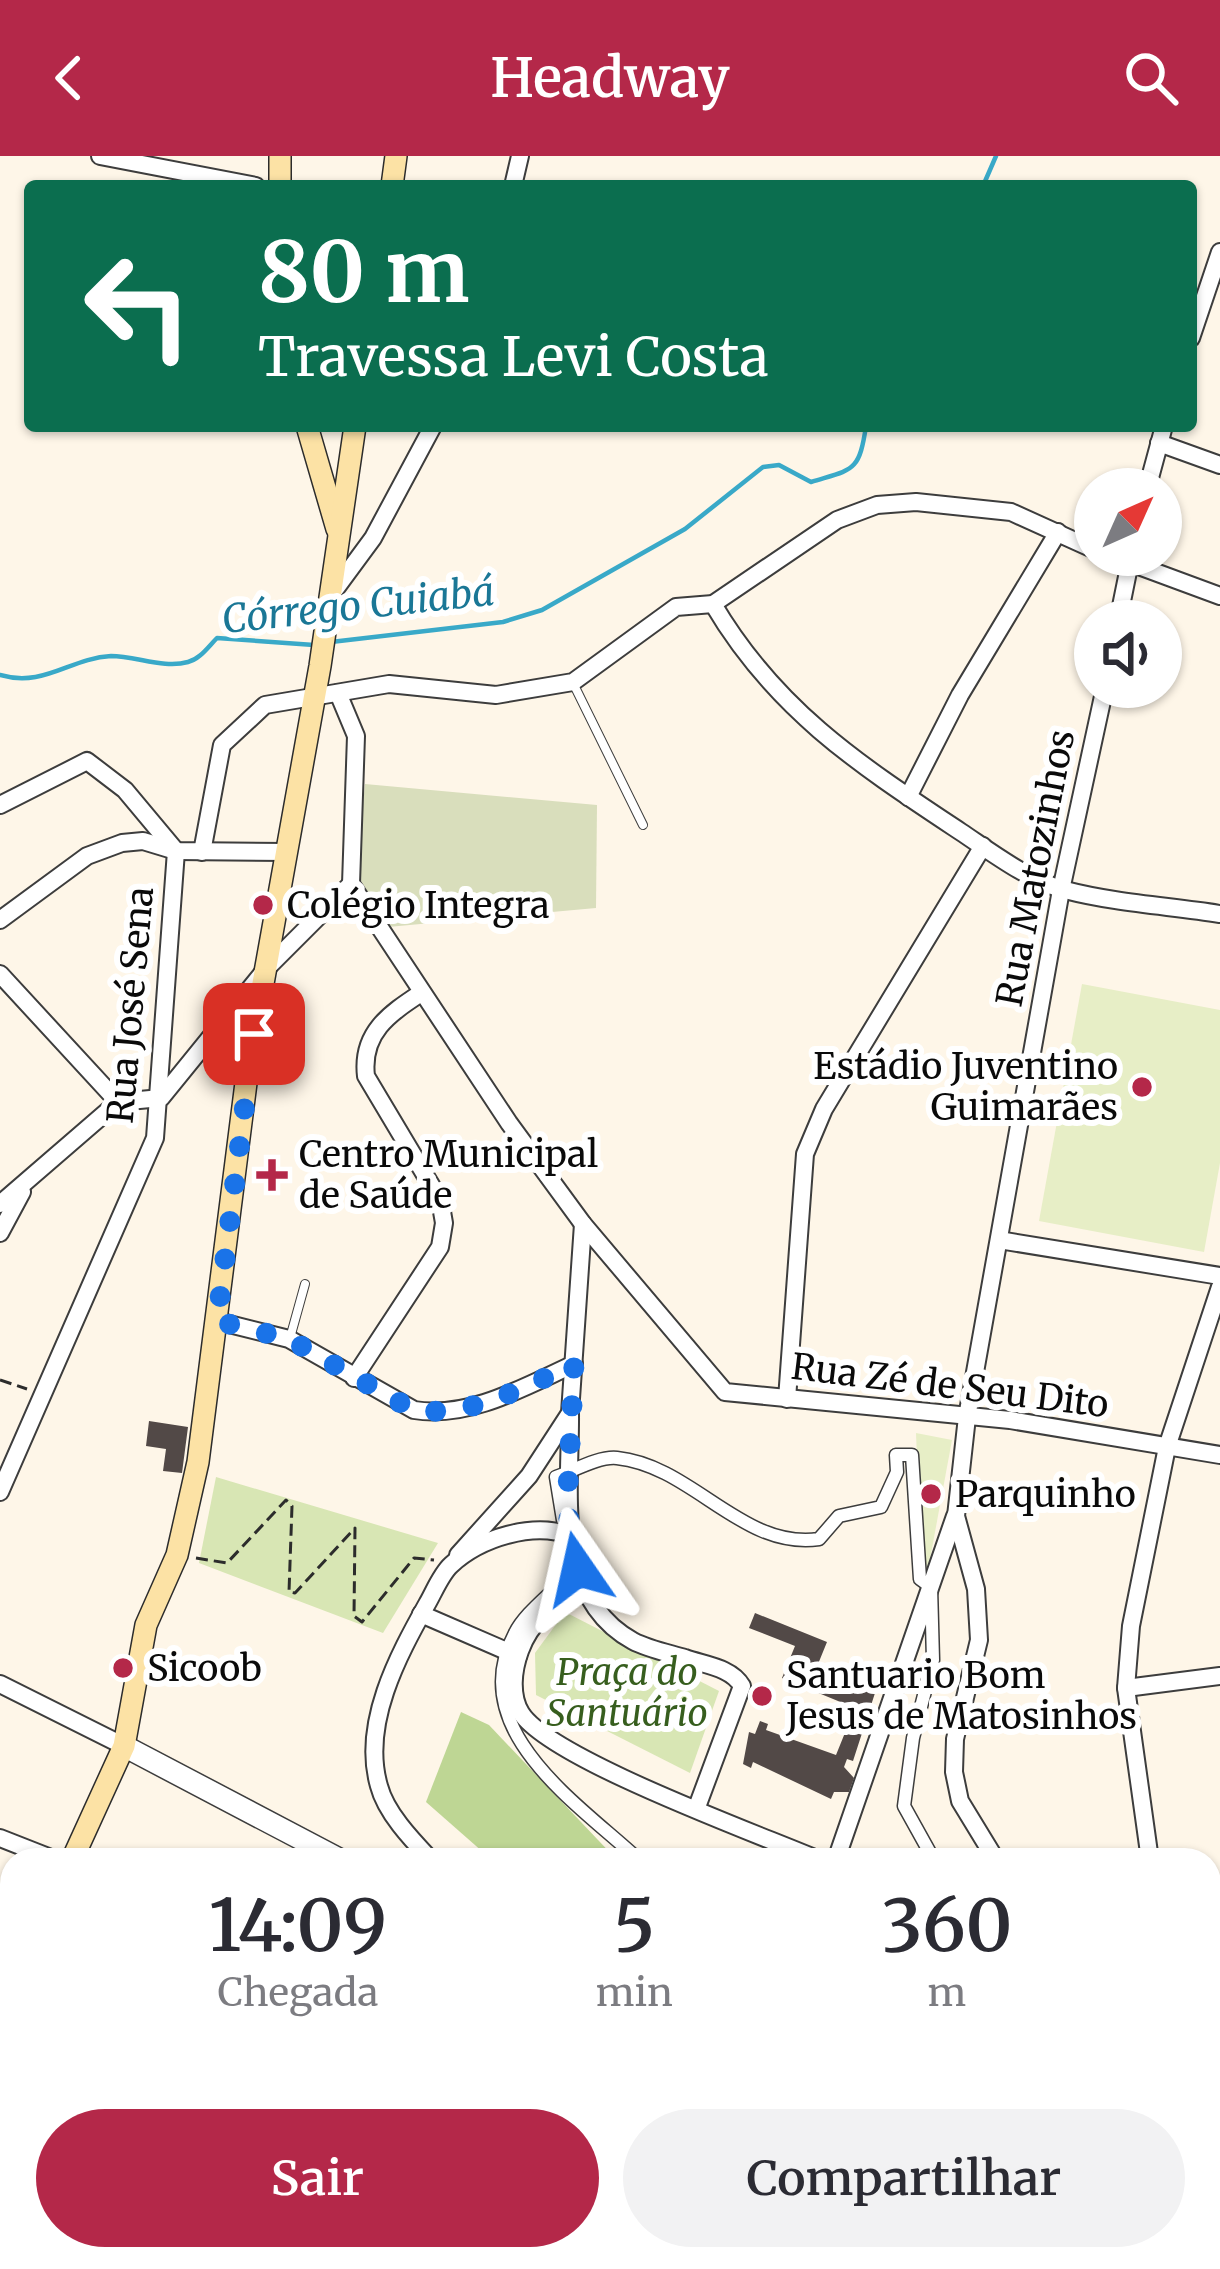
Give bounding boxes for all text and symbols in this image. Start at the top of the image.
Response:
text: Headway [490,44,730,112]
icon: back [36,45,102,111]
icon: search [1118,45,1184,111]
text: 80 m [258,219,470,325]
icon: left [60,228,216,384]
text: Travessa Levi Costa [258,323,769,391]
north arrow [1074,468,1182,576]
map controls [1074,468,1182,708]
water label: Córrego Cuiabá [219,567,497,644]
button: sound [1074,600,1182,708]
street label: Rua Matozinhos [987,726,1084,1010]
place label: Colégio Integra [287,883,550,928]
street label: Rua José Sena [98,885,163,1125]
marker: Colégio Integra [250,892,276,918]
pin [203,983,305,1085]
icon: arrive [221,1001,287,1067]
place label: Estádio Juventino Guimarães [813,1044,1118,1130]
marker: Estádio Juventino Guimarães [1129,1074,1155,1100]
place label: Centro Municipal de Saúde [299,1132,598,1218]
marker: Centro Municipal de Saúde [256,1159,288,1191]
street label: Rua Zé de Seu Dito [789,1344,1111,1427]
place label: Parquinho [955,1472,1136,1517]
marker: Parquinho [918,1481,944,1507]
position arrow [515,1506,641,1632]
place label: Sicoob [147,1646,262,1691]
park label: Praça do Santuário [546,1650,708,1736]
place label: Santuario Bom Jesus de Matosinhos [785,1653,1137,1739]
marker: Sicoob [110,1655,136,1681]
marker: Santuario Bom Jesus de Matosinhos [749,1683,775,1709]
text: 14:09 [209,1880,387,1971]
text: 5 [613,1880,655,1971]
text: 360 [882,1880,1012,1971]
text: Chegada [217,1968,378,2017]
text: min [596,1968,673,2017]
text: m [928,1968,966,2017]
button: Sair [36,2109,599,2247]
button: Compartilhar [623,2109,1185,2247]

